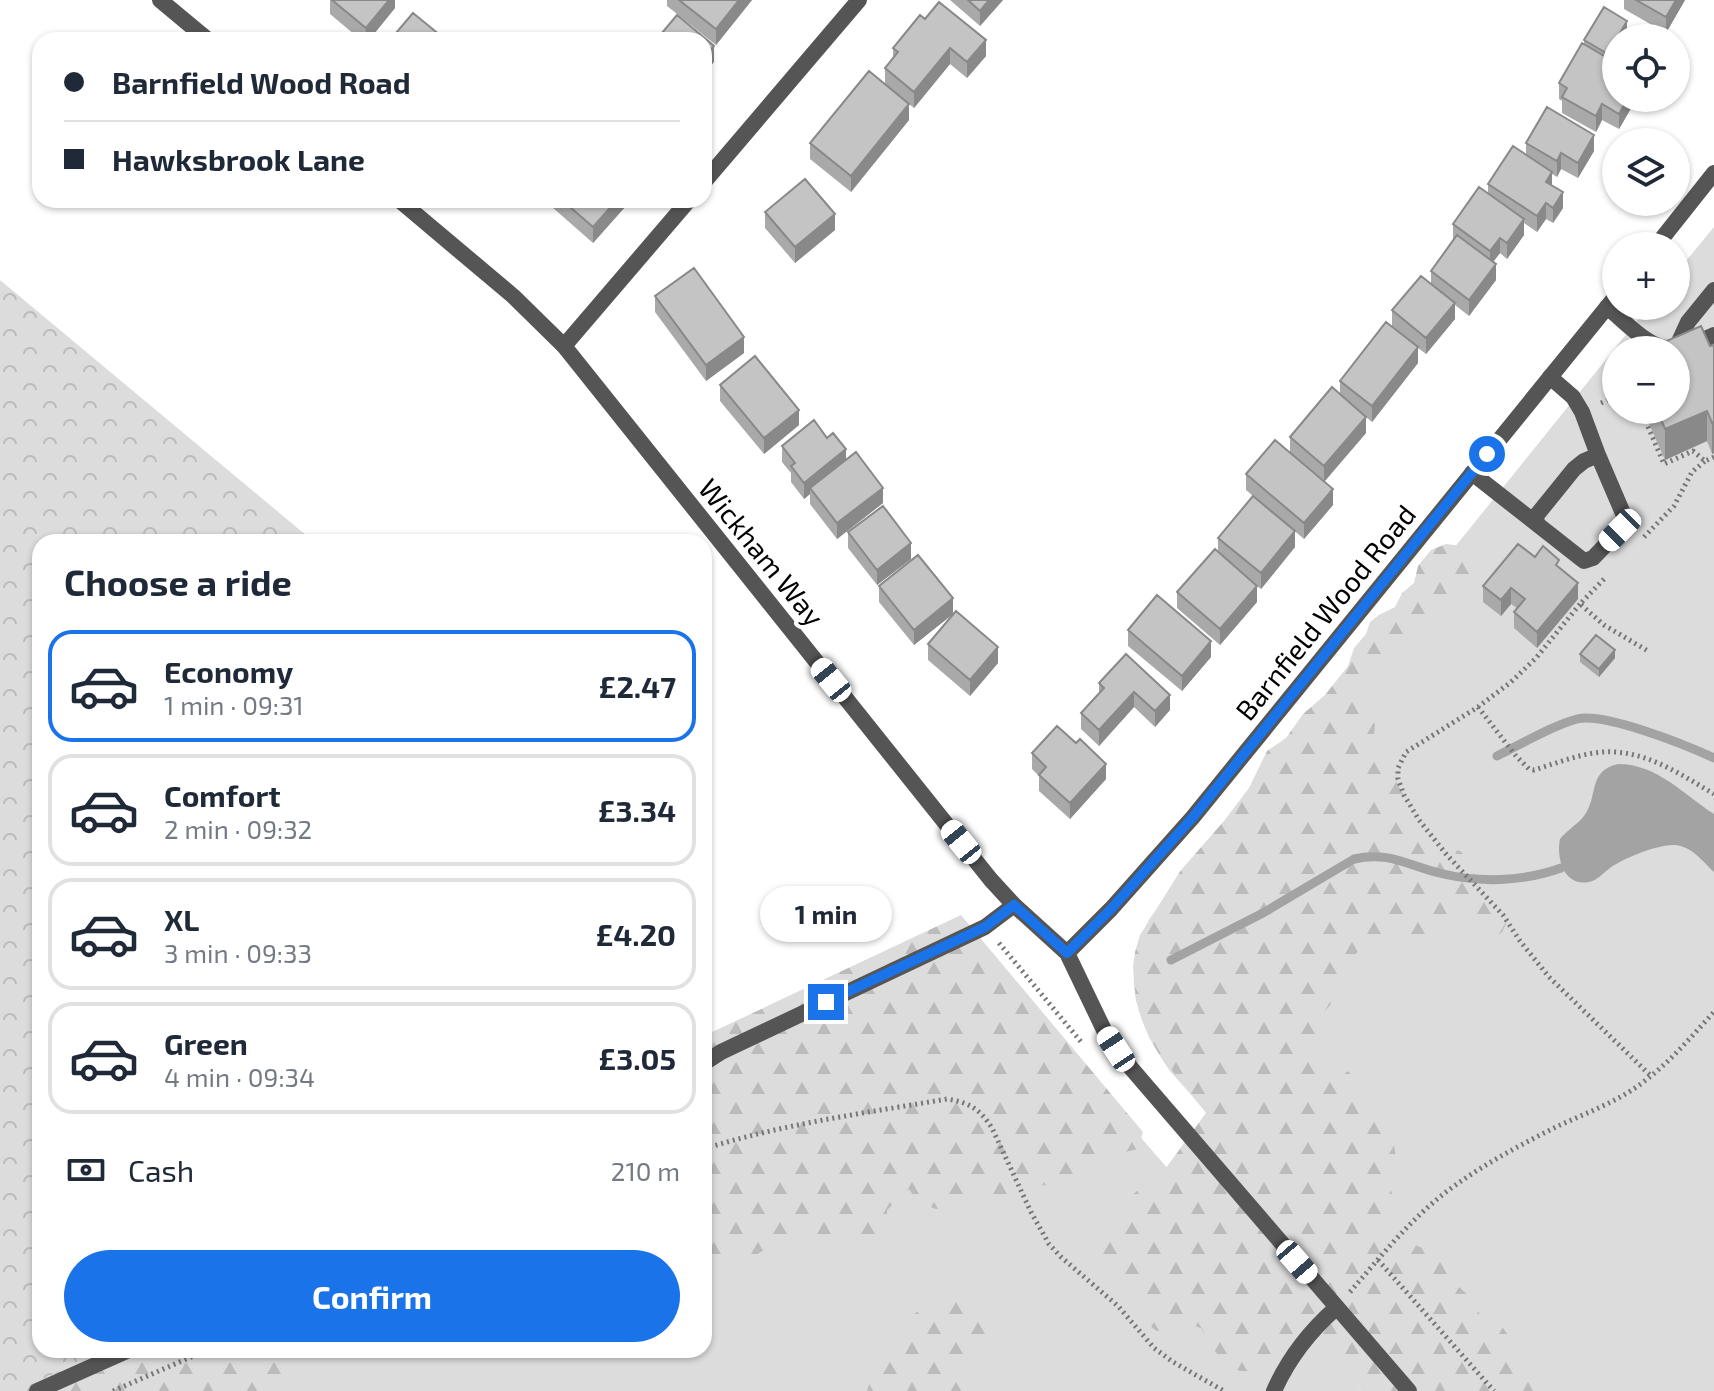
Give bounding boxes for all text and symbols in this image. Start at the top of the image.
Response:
map controls [1602,24,1690,424]
button: locate [1602,24,1690,112]
text: Barnfield Wood Road [112,64,411,100]
button: layers [1602,128,1690,216]
text: Hawksbrook Lane [112,141,365,177]
button: + [1602,232,1690,320]
button: − [1602,336,1690,424]
route start [1469,436,1505,472]
street label: Wickham Way [692,471,832,633]
street label: Barnfield Wood Road [1228,498,1422,726]
car [1595,505,1645,555]
text: Choose a ride [64,560,292,603]
icon: car [68,650,140,722]
text: Economy [164,653,293,689]
car [807,654,855,706]
text: £2.47 [599,668,676,704]
text: 1 min · 09:31 [164,689,304,720]
icon: car [68,774,140,846]
text: Comfort [164,777,281,813]
text: £3.34 [598,792,676,828]
text: 2 min · 09:32 [164,813,312,844]
car [937,816,985,868]
callout: 1 min [760,886,892,942]
icon: car [68,898,140,970]
text: 1 min [795,898,857,929]
text: XL [164,901,199,937]
text: £4.20 [596,916,676,952]
text: 3 min · 09:33 [164,937,312,968]
route end [808,984,844,1020]
icon: car [68,1022,140,1094]
car [1093,1022,1139,1076]
text: Green [164,1025,248,1061]
text: £3.05 [599,1040,676,1076]
text: 4 min · 09:34 [164,1061,315,1092]
icon: cash [64,1148,108,1192]
text: Cash [128,1152,194,1188]
text: 210 m [611,1155,680,1186]
car [1272,1236,1322,1288]
button: Confirm [64,1250,680,1342]

